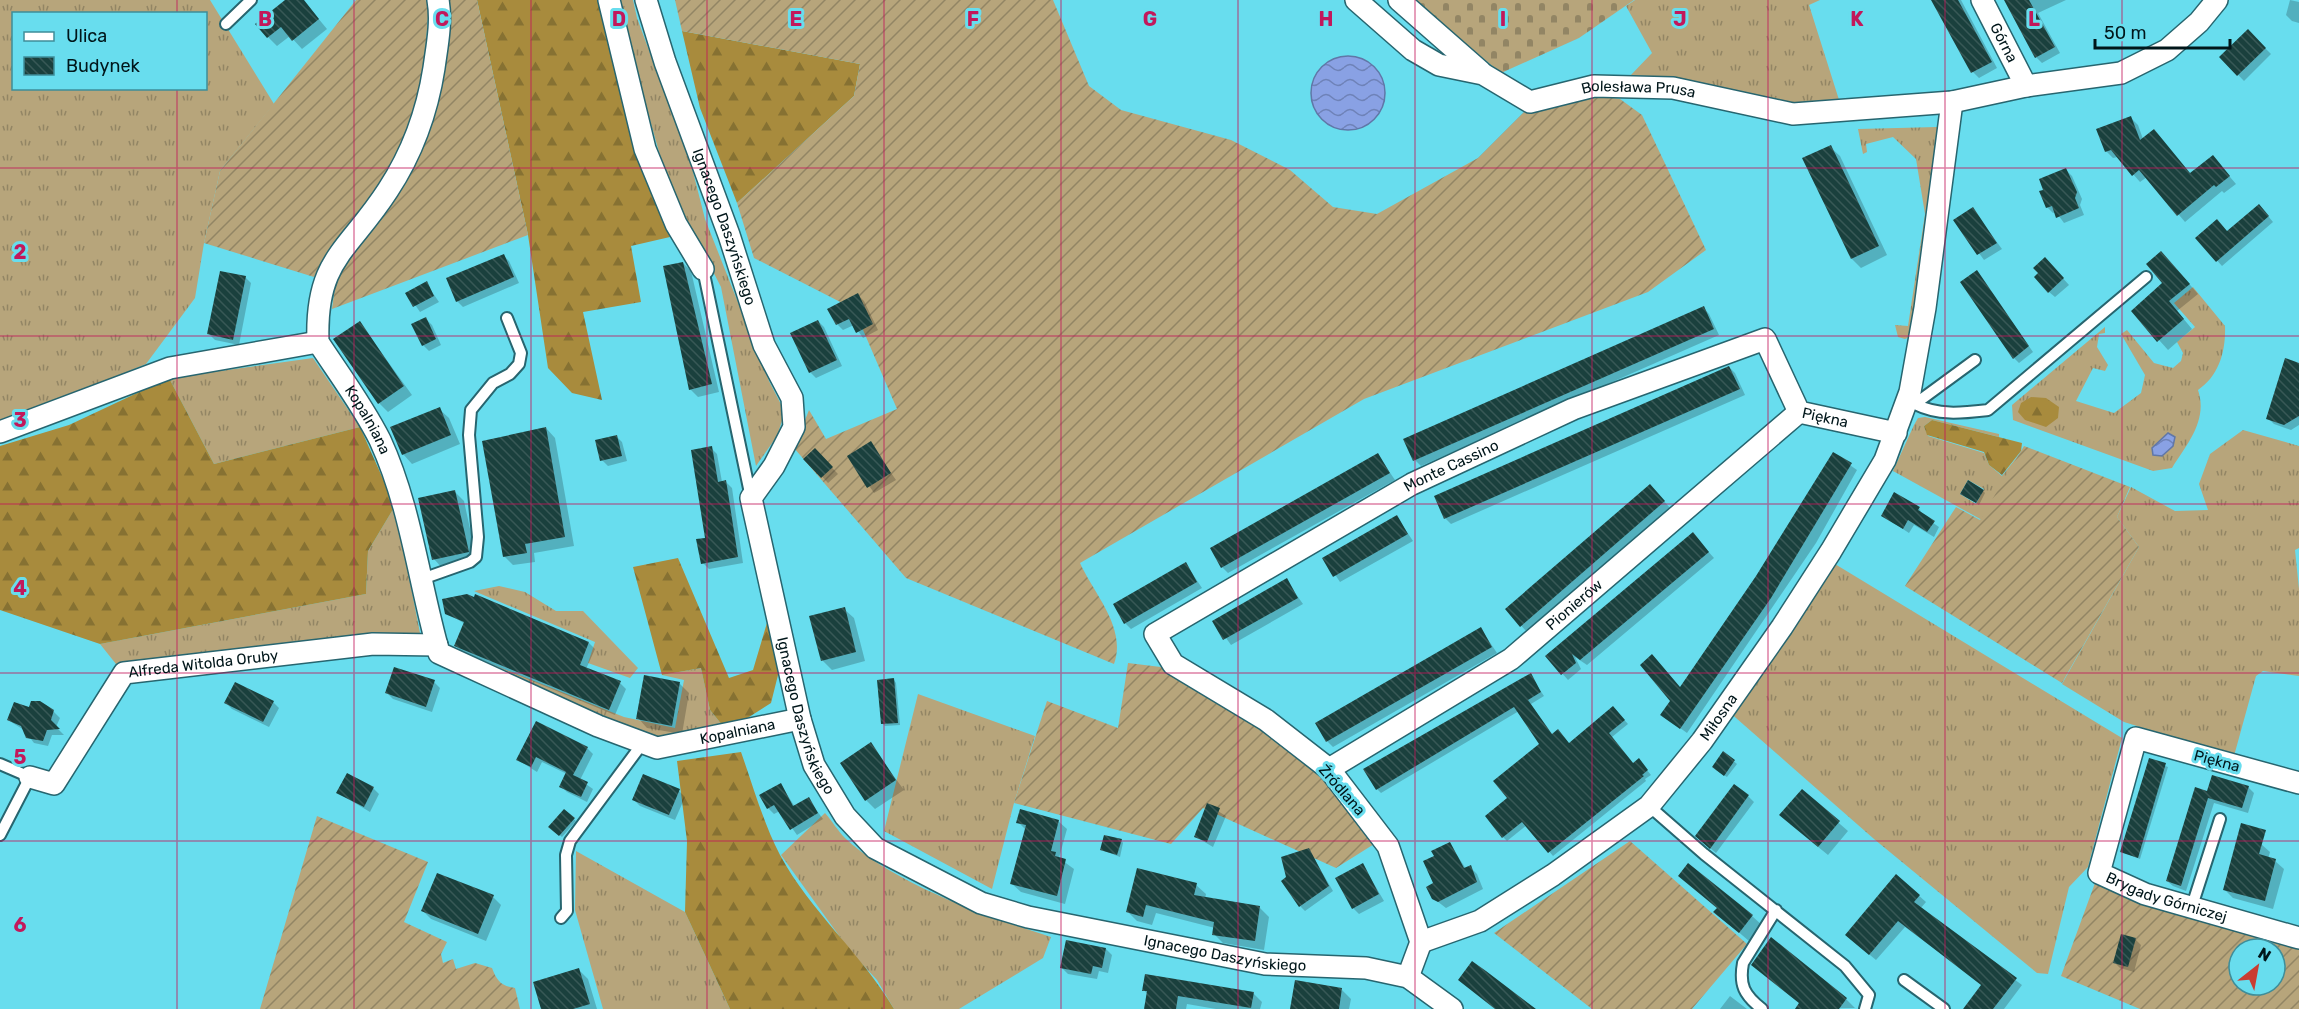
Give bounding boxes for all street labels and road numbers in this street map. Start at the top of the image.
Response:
street label: Górna [1986,20,2021,65]
street label: Bolesława Prusa [1579,77,1697,102]
street label: Ignacego Daszyńskiego [689,146,760,307]
street label: Kopalniana [341,382,394,457]
street label: Piękna [1800,404,1850,431]
street label: Monte Cassino [1401,436,1501,496]
street label: Pionierów [1542,575,1606,634]
street label: Ignacego Daszyńskiego [773,635,839,798]
street label: Alfreda Witolda Oruby [127,646,279,681]
street label: Miłosna [1696,690,1741,744]
street label: Kopalniana [698,715,777,748]
street label: Piękna [2192,746,2242,776]
street label: Źródlana [1315,761,1369,819]
street label: Brygady Górniczej [2103,868,2229,926]
street label: Ignacego Daszyńskiego [1142,931,1307,975]

